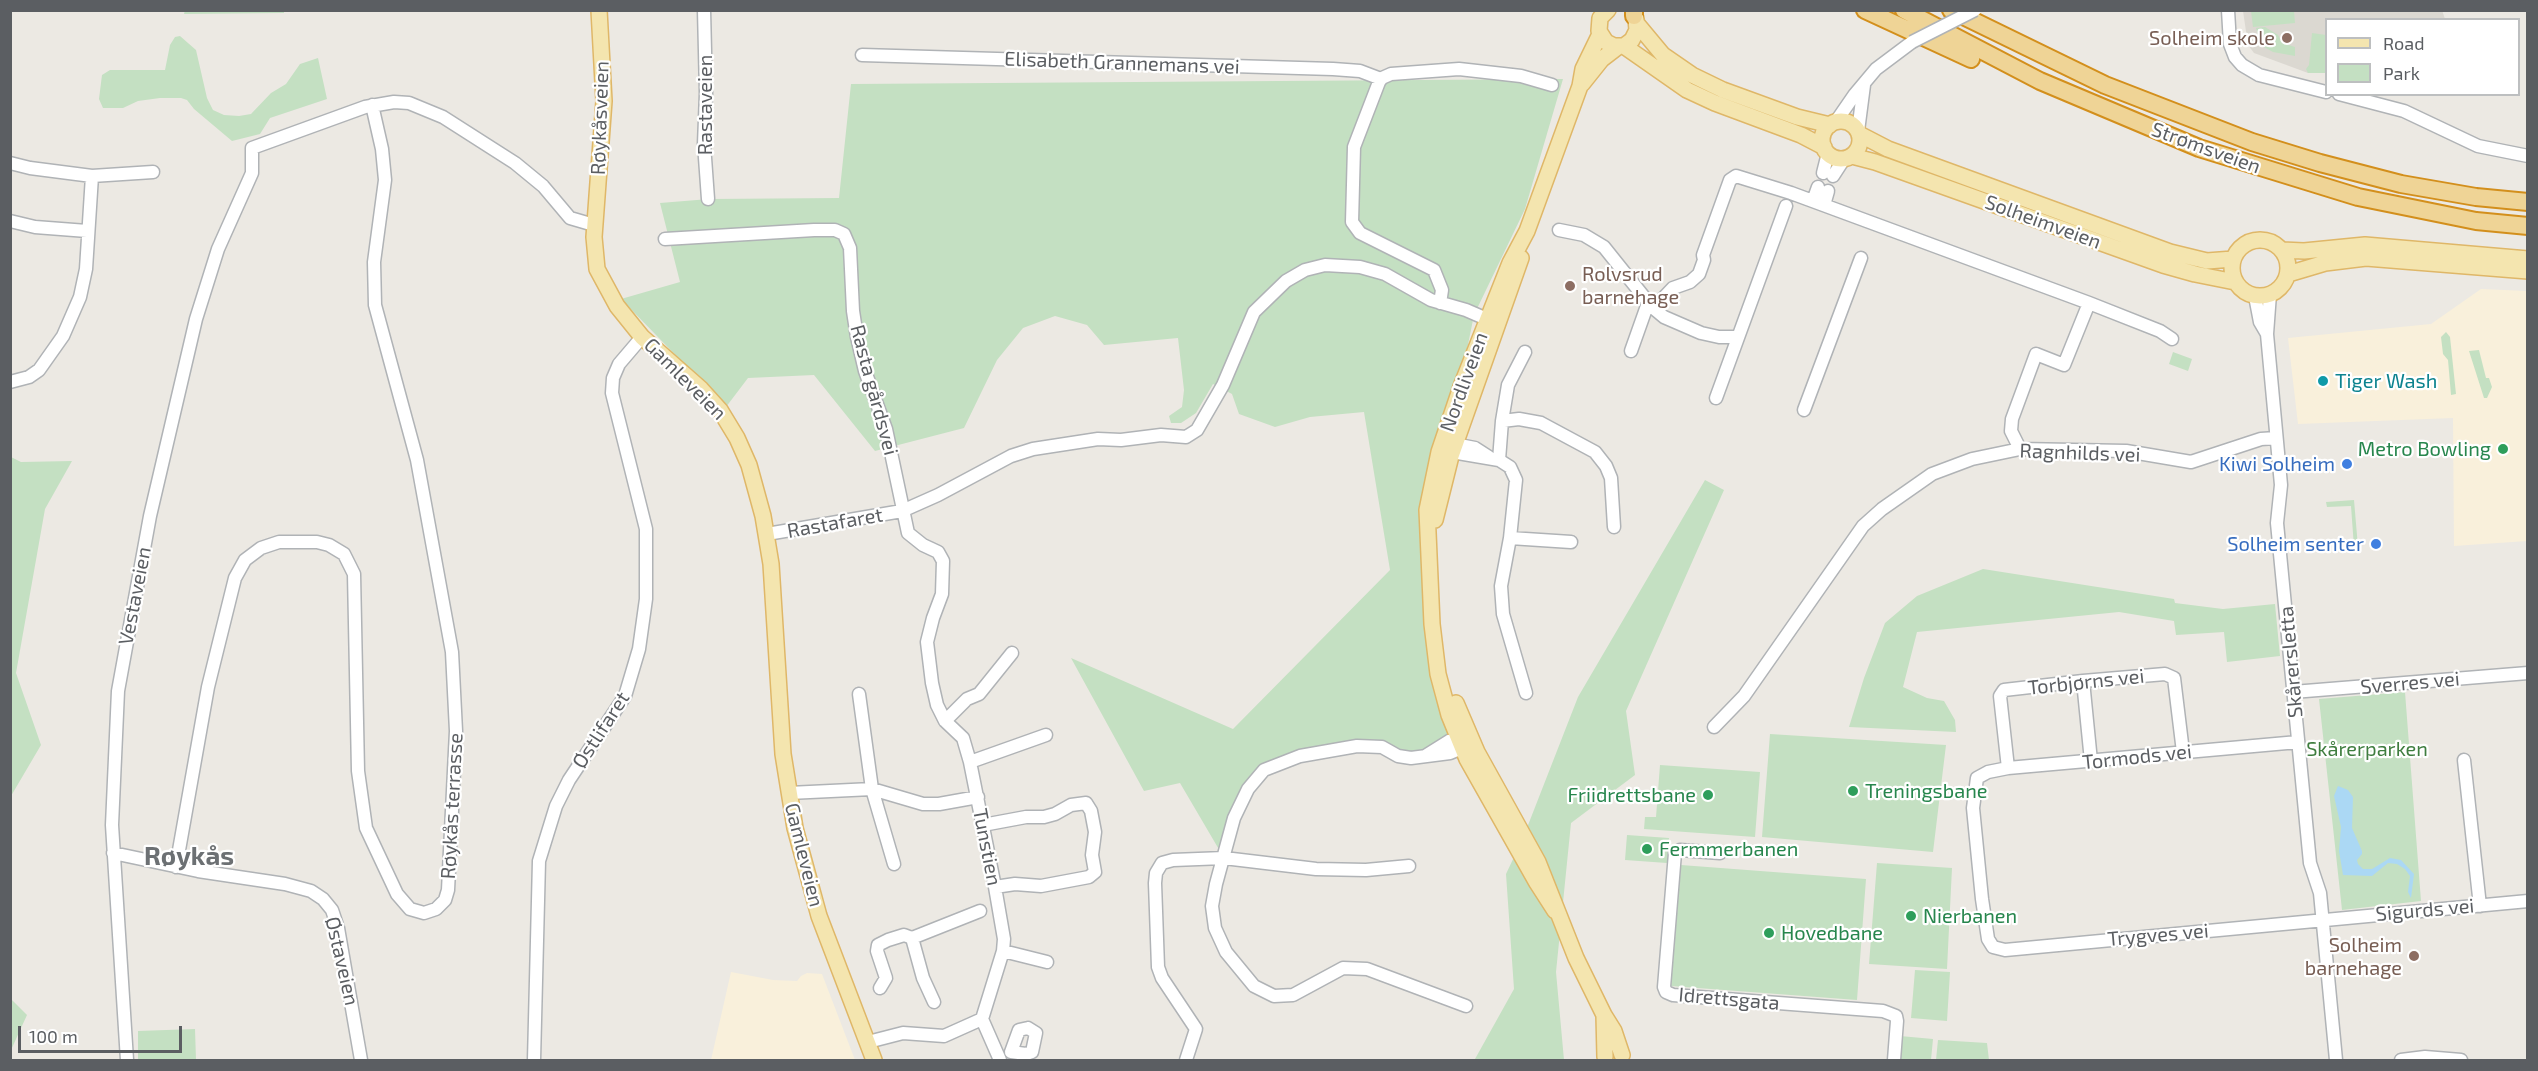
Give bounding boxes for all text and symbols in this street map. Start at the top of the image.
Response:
legend [2325,18,2520,96]
place label: Solheim skole [2149,26,2275,50]
marker: Solheim skole [2280,31,2294,45]
text: Road [2383,32,2424,54]
street label: Elisabeth Grannemans vei [1004,47,1240,79]
street label: Rastaveien [693,55,717,155]
street label: Røykåsveien [586,61,614,175]
text: Park [2383,62,2420,84]
street label: Strømsveien [2148,117,2264,179]
street label: Solheimveien [1982,190,2104,254]
place label: Rolvsrud barnehage [1582,262,1679,309]
marker: Rolvsrud barnehage [1563,279,1577,293]
street label: Rasta gårdsvei [845,322,903,458]
street label: Nordliveien [1435,329,1493,435]
street label: Gamleveien [639,333,731,425]
place label: Tiger Wash [2335,369,2437,393]
marker: Tiger Wash [2316,374,2330,388]
place label: Metro Bowling [2358,437,2491,461]
street label: Ragnhilds vei [2019,439,2141,467]
marker: Metro Bowling [2496,442,2510,456]
place label: Kiwi Solheim [2219,452,2335,476]
marker: Kiwi Solheim [2340,457,2354,471]
street label: Rastafaret [785,503,885,543]
place label: Solheim senter [2227,532,2364,556]
marker: Solheim senter [2369,537,2383,551]
street label: Vestaveien [114,545,156,647]
street label: Skårersletta [2274,605,2308,719]
street label: Torbjørns vei [2027,664,2145,700]
street label: Sverres vei [2359,667,2461,699]
street label: Østlifaret [567,687,635,773]
street label: Røykås terrasse [436,732,468,880]
park label: Skårerparken [2306,737,2428,761]
street label: Tormods vei [2081,739,2193,775]
place label: Treningsbane [1865,779,1988,803]
place label: Friidrettsbane [1568,783,1696,807]
marker: Treningsbane [1846,784,1860,798]
marker: Friidrettsbane [1701,788,1715,802]
street label: Gamleveien [780,801,828,909]
street label: Tunstien [968,806,1006,888]
place label: Fermmerbanen [1659,837,1798,861]
district label: Røykås [144,840,234,872]
marker: Fermmerbanen [1640,842,1654,856]
street label: Sigurds vei [2375,894,2475,926]
place label: Nierbanen [1923,904,2017,928]
marker: Nierbanen [1904,909,1918,923]
street label: Østaveien [320,914,364,1008]
street label: Trygves vei [2106,919,2210,951]
place label: Hovedbane [1781,921,1883,945]
marker: Hovedbane [1762,926,1776,940]
place label: Solheim barnehage [2305,933,2402,980]
marker: Solheim barnehage [2407,949,2421,963]
street label: Idrettsgata [1678,983,1780,1015]
scale bar [21,1014,184,1052]
text: 100 m [29,1025,78,1047]

